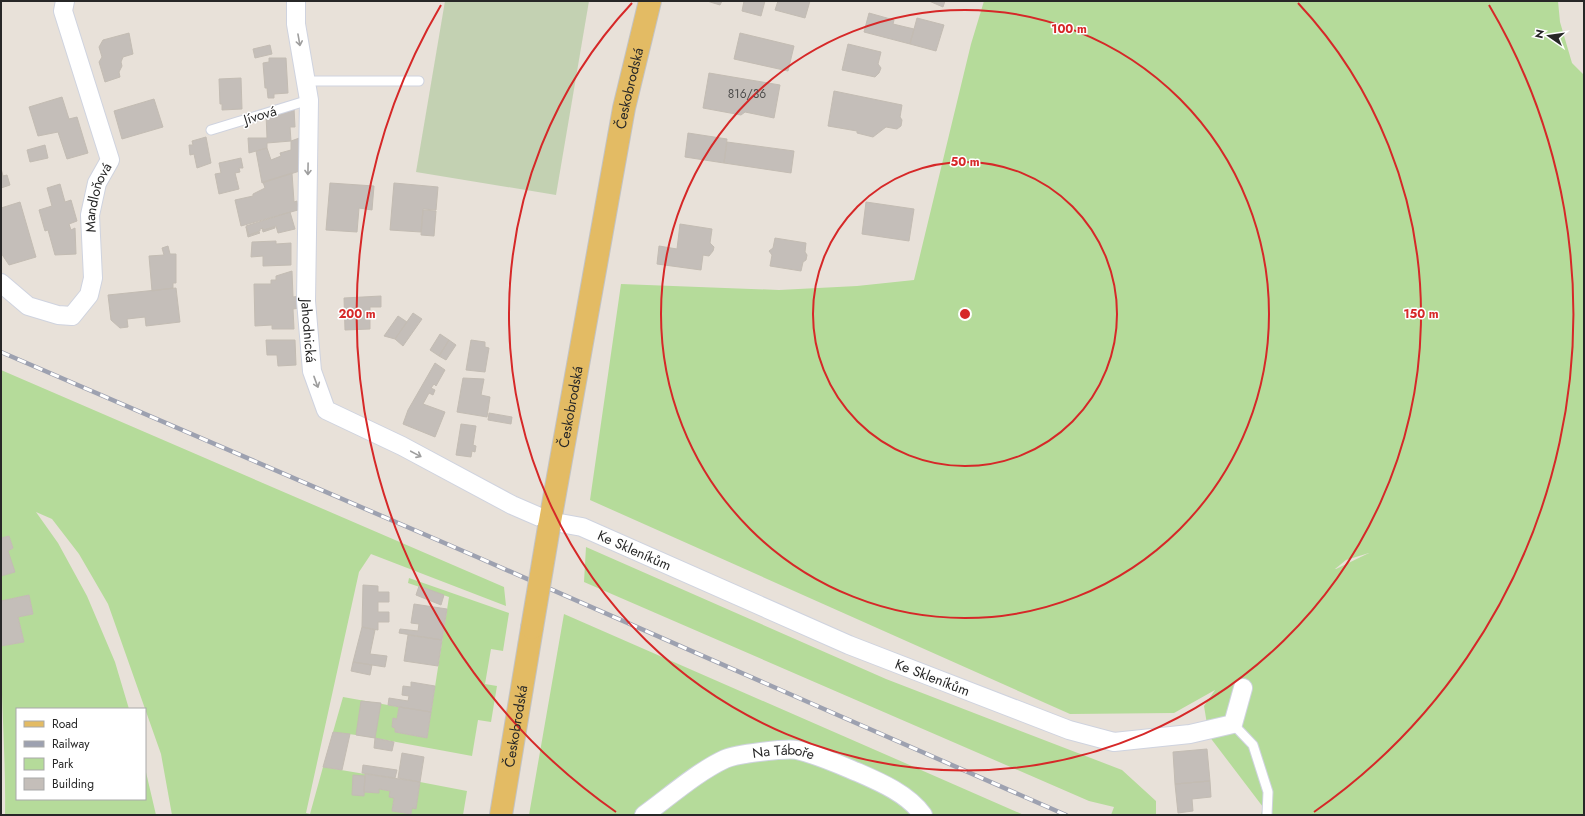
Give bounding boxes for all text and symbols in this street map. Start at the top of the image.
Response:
north arrow [1529,16,1569,56]
text: 100 m [1051,20,1087,38]
text: N [1530,28,1548,40]
one-way arrow [295,33,303,46]
street label: Českobrodská [610,46,648,131]
house number: 816/36 [728,85,766,103]
street label: Jívová [239,101,279,130]
text: 50 m [950,153,980,171]
street label: Mandloňová [80,159,116,233]
one-way arrow [304,162,312,175]
street label: Jahodnická [296,297,321,363]
text: 200 m [338,305,376,323]
text: 150 m [1403,305,1439,323]
centre of rings [958,307,972,321]
street label: Českobrodská [553,364,588,449]
one-way arrow [313,375,321,387]
one-way arrow [410,451,422,458]
street label: Ke Skleníkům [594,525,675,575]
street label: Ke Skleníkům [892,654,973,701]
street label: Českobrodská [499,684,532,769]
legend [16,708,146,800]
text: Road [52,715,78,733]
text: Railway [52,735,90,753]
street label: Na Táboře [751,740,817,764]
text: Park [52,755,74,773]
text: Building [52,775,94,793]

